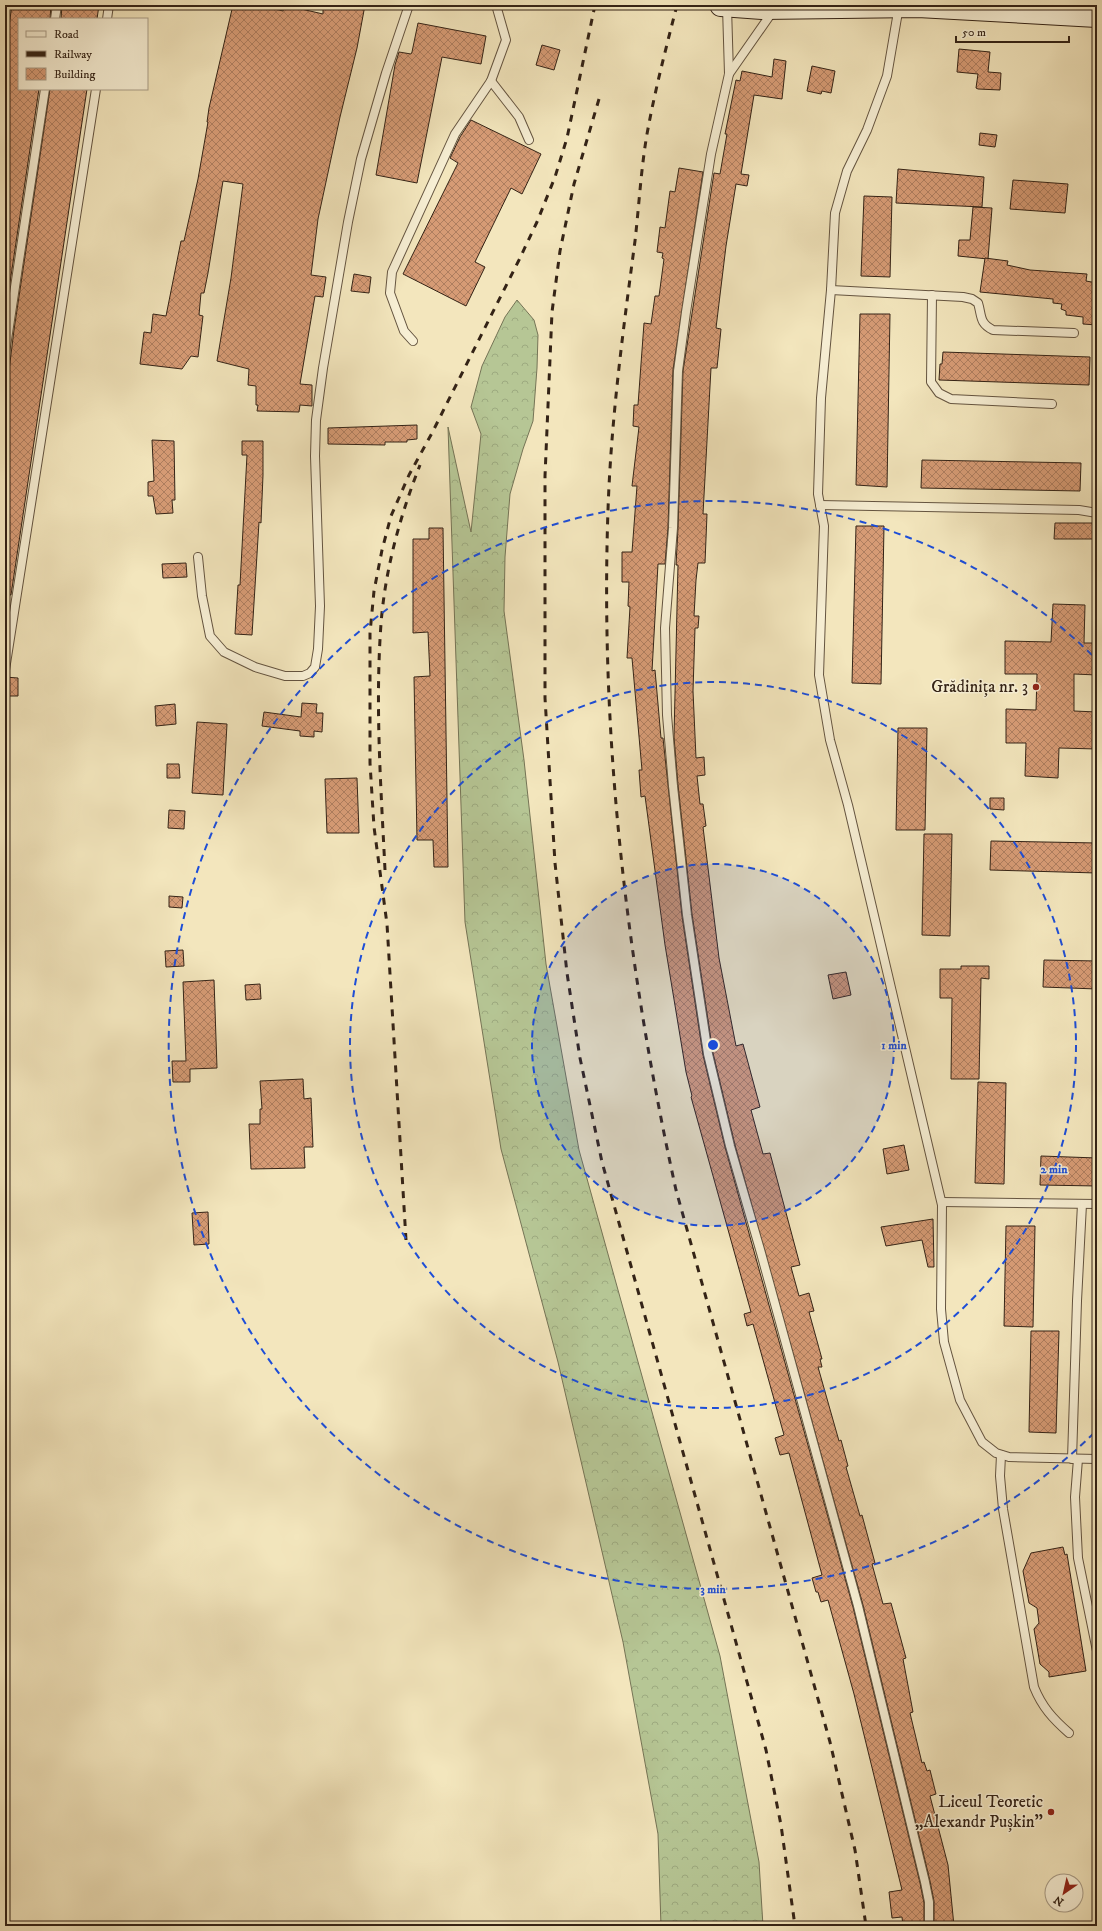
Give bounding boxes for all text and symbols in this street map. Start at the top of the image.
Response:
legend [18,18,148,90]
scale bar [956,18,1069,44]
text: 50 m [962,25,986,40]
text: Road [54,27,79,42]
text: Railway [54,47,92,62]
text: Building [54,67,95,82]
place label: Grădinița nr. 3 [931,676,1028,698]
marker: Grădinița nr. 3 [1031,682,1041,692]
centre of rings [706,1038,720,1052]
text: 1 min [881,1038,907,1053]
text: 2 min [1041,1162,1068,1177]
text: 3 min [700,1582,726,1597]
place label: Liceul Teoretic „Alexandr Pușkin” [915,1791,1043,1833]
marker: Liceul Teoretic „Alexandr Pușkin” [1046,1807,1056,1817]
north arrow [1044,1873,1084,1913]
text: N [1051,1892,1067,1909]

